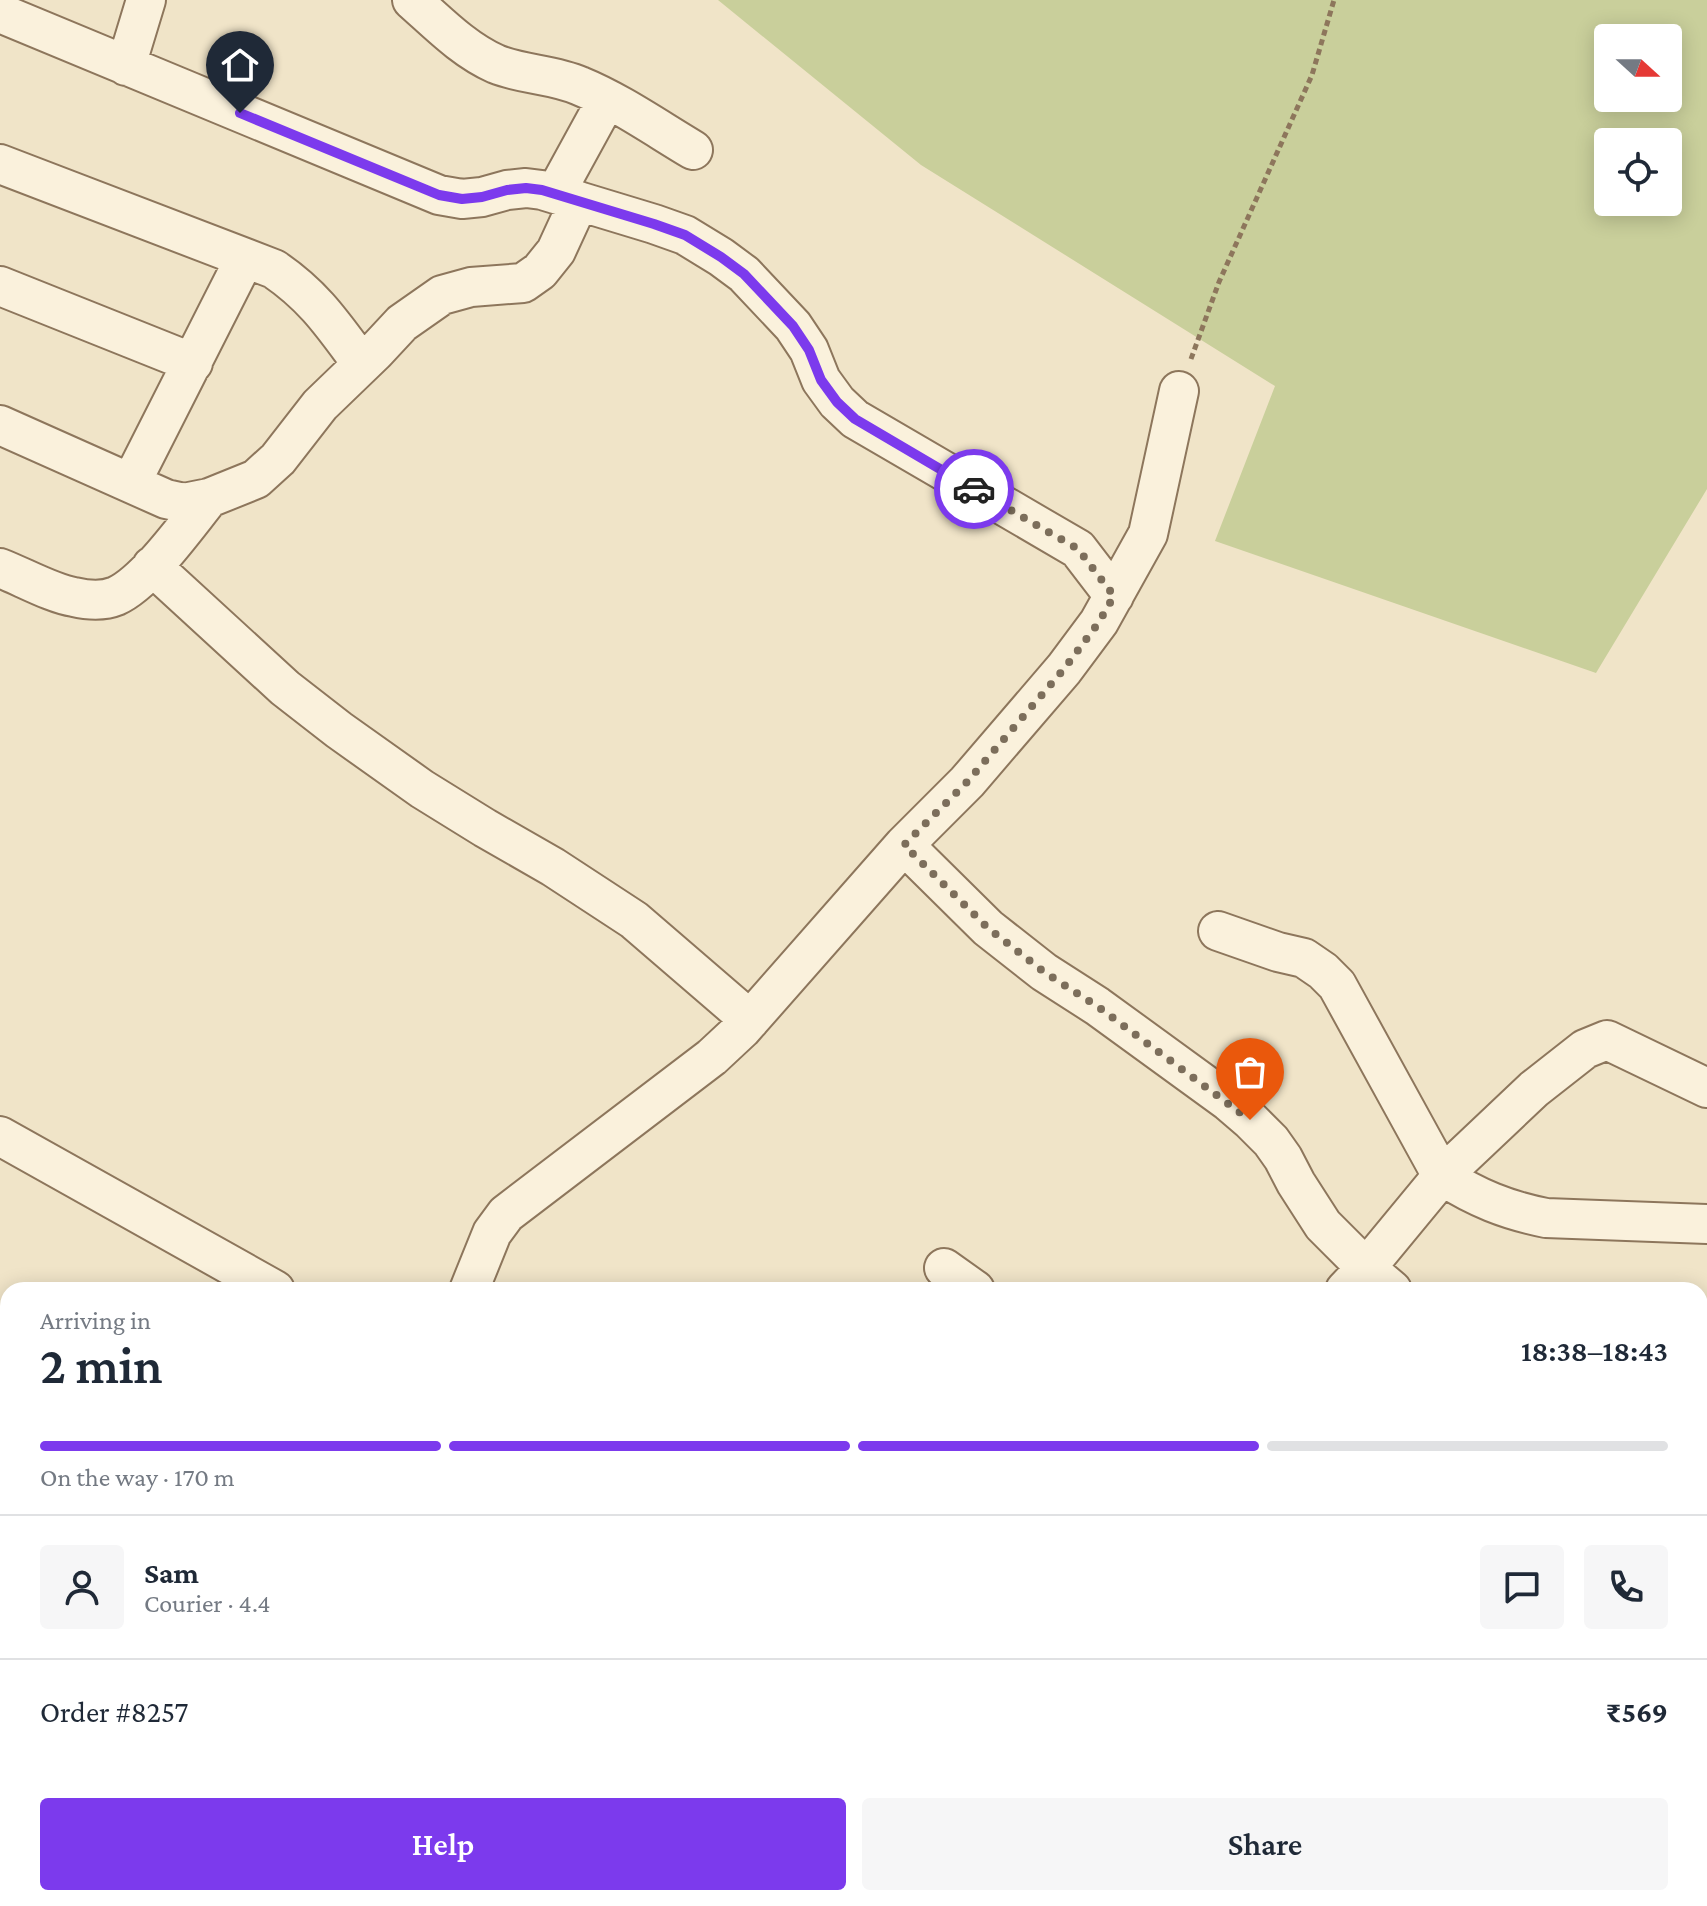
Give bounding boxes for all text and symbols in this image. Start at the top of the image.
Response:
north arrow [1594,24,1682,112]
map controls [1594,24,1682,216]
pin [206,31,274,113]
icon: home [218,43,262,87]
button: locate [1594,128,1682,216]
courier [934,449,1014,529]
icon: car [952,467,996,511]
pin [1216,1038,1284,1120]
icon: bag [1228,1050,1272,1094]
text: Arriving in [40,1306,151,1335]
text: 18:38–18:43 [1521,1334,1668,1367]
text: 2 min [40,1336,163,1394]
text: On the way · 170 m [40,1463,235,1492]
button: person [40,1545,124,1629]
button: chat [1480,1545,1564,1629]
button: phone [1584,1545,1668,1629]
text: Sam [144,1556,199,1589]
text: Courier · 4.4 [144,1589,270,1618]
text: Order #8257 [40,1695,188,1728]
text: ₹569 [1606,1695,1668,1728]
button: Help [40,1798,846,1890]
button: Share [862,1798,1668,1890]

